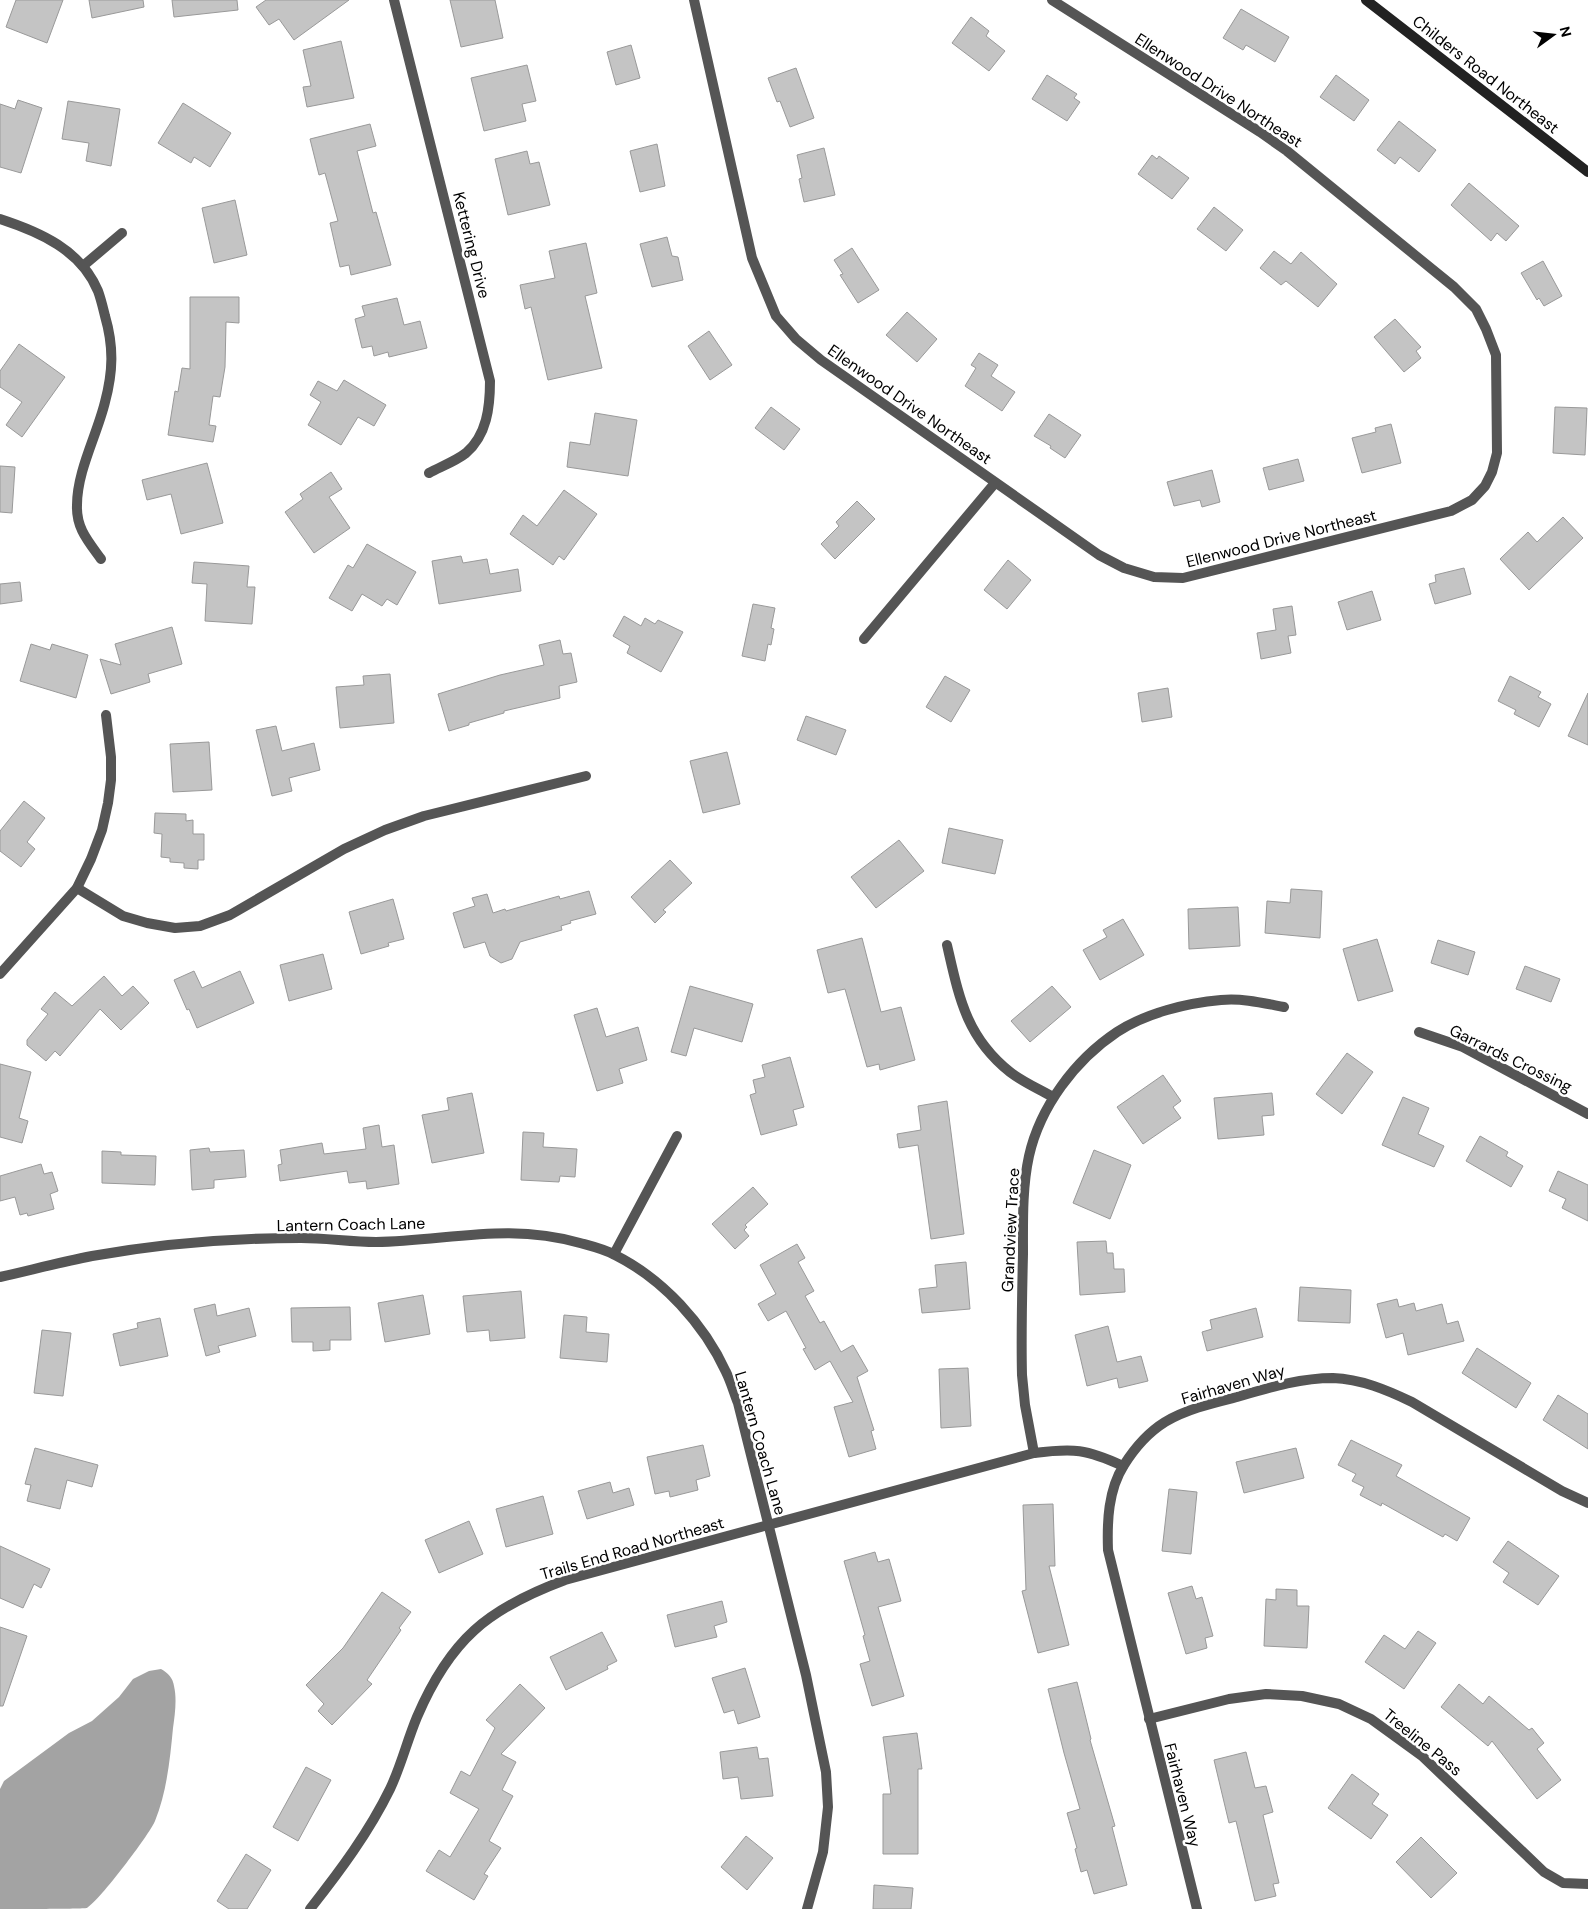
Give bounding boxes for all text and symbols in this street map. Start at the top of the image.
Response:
north arrow [1528,10,1578,60]
street label: Childers Road Northeast [1408,11,1563,138]
text: N [1556,24,1576,39]
street label: Ellenwood Drive Northeast [1131,28,1306,152]
street label: Kettering Drive [448,190,495,301]
street label: Ellenwood Drive Northeast [824,340,996,469]
street label: Ellenwood Drive Northeast [1184,505,1378,572]
street label: Garrards Crossing [1446,1020,1576,1097]
street label: Grandview Trace [997,1167,1024,1293]
street label: Lantern Coach Lane [277,1213,425,1236]
street label: Fairhaven Way [1179,1360,1287,1409]
street label: Lantern Coach Lane [730,1369,791,1517]
street label: Trails End Road Northeast [538,1512,726,1585]
street label: Treeline Pass [1379,1704,1466,1781]
street label: Fairhaven Way [1159,1741,1206,1850]

